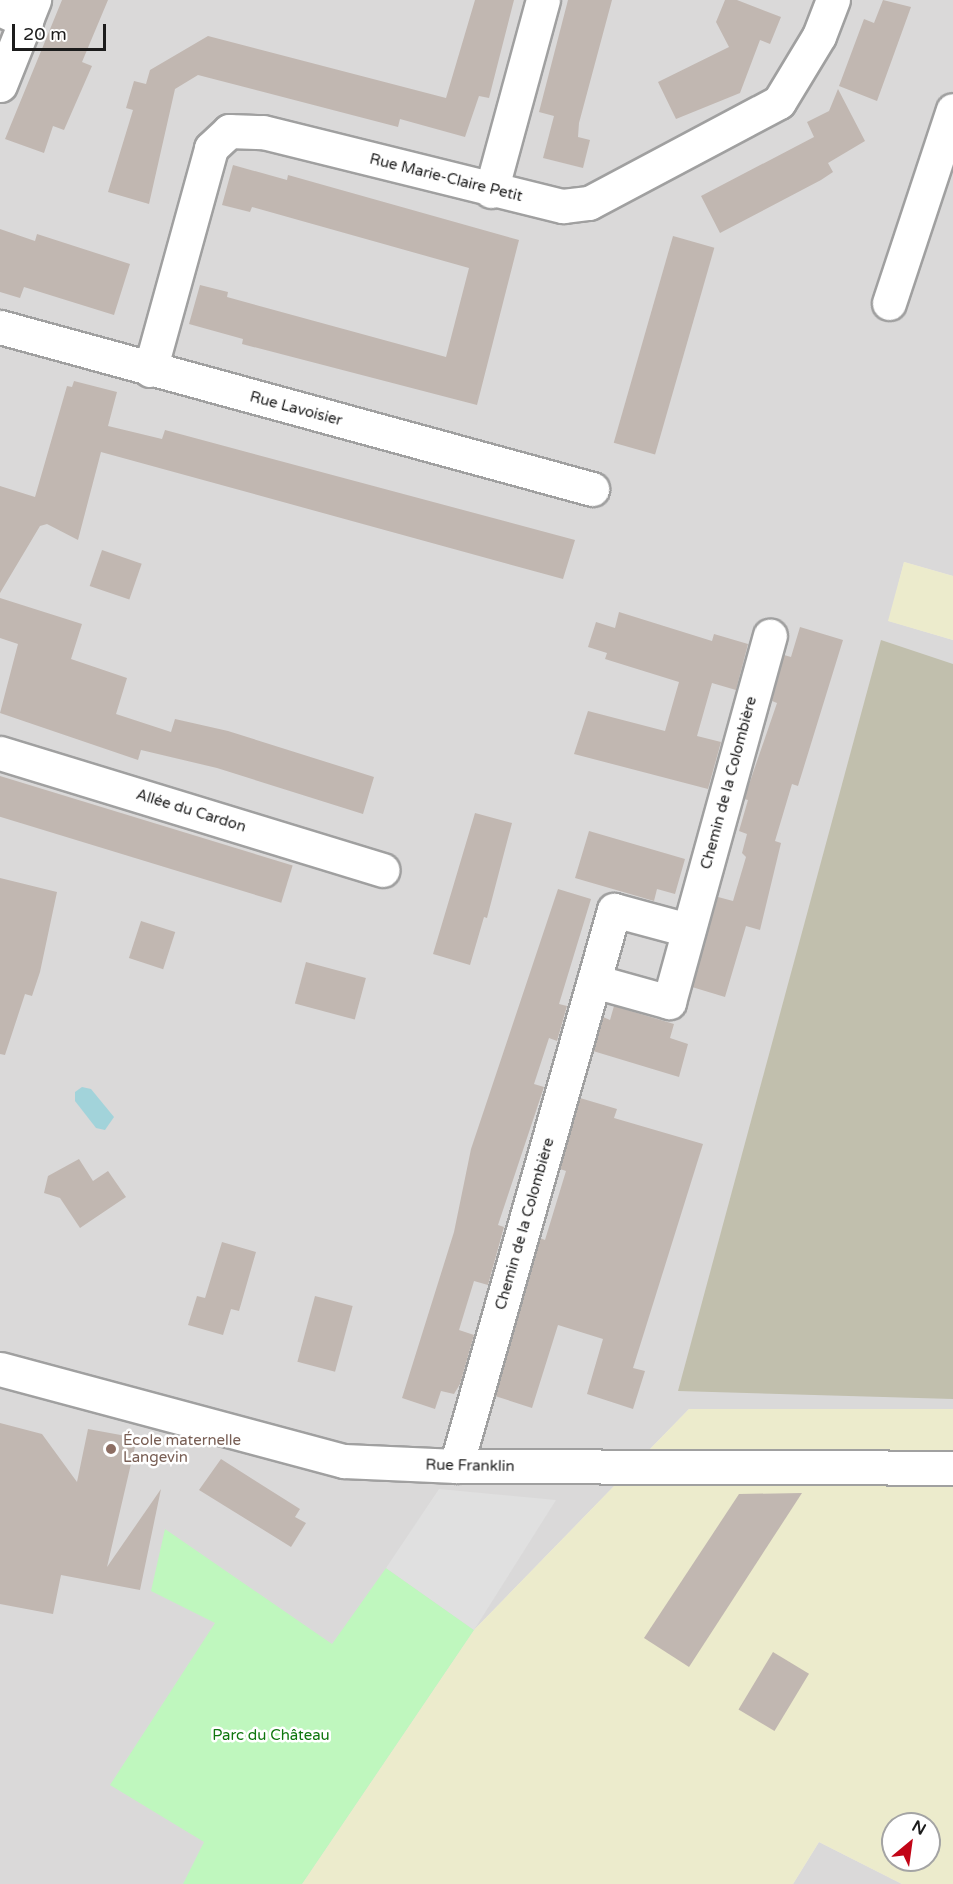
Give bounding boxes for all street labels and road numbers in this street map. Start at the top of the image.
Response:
street label: Rue Marie-Claire Petit [368,150,524,206]
street label: Rue Lavoisier [248,388,344,430]
street label: Chemin de la Colombière [697,695,761,871]
street label: Allée du Cardon [134,786,248,836]
street label: Chemin de la Colombière [492,1136,558,1312]
street label: Rue Franklin [425,1456,515,1476]

